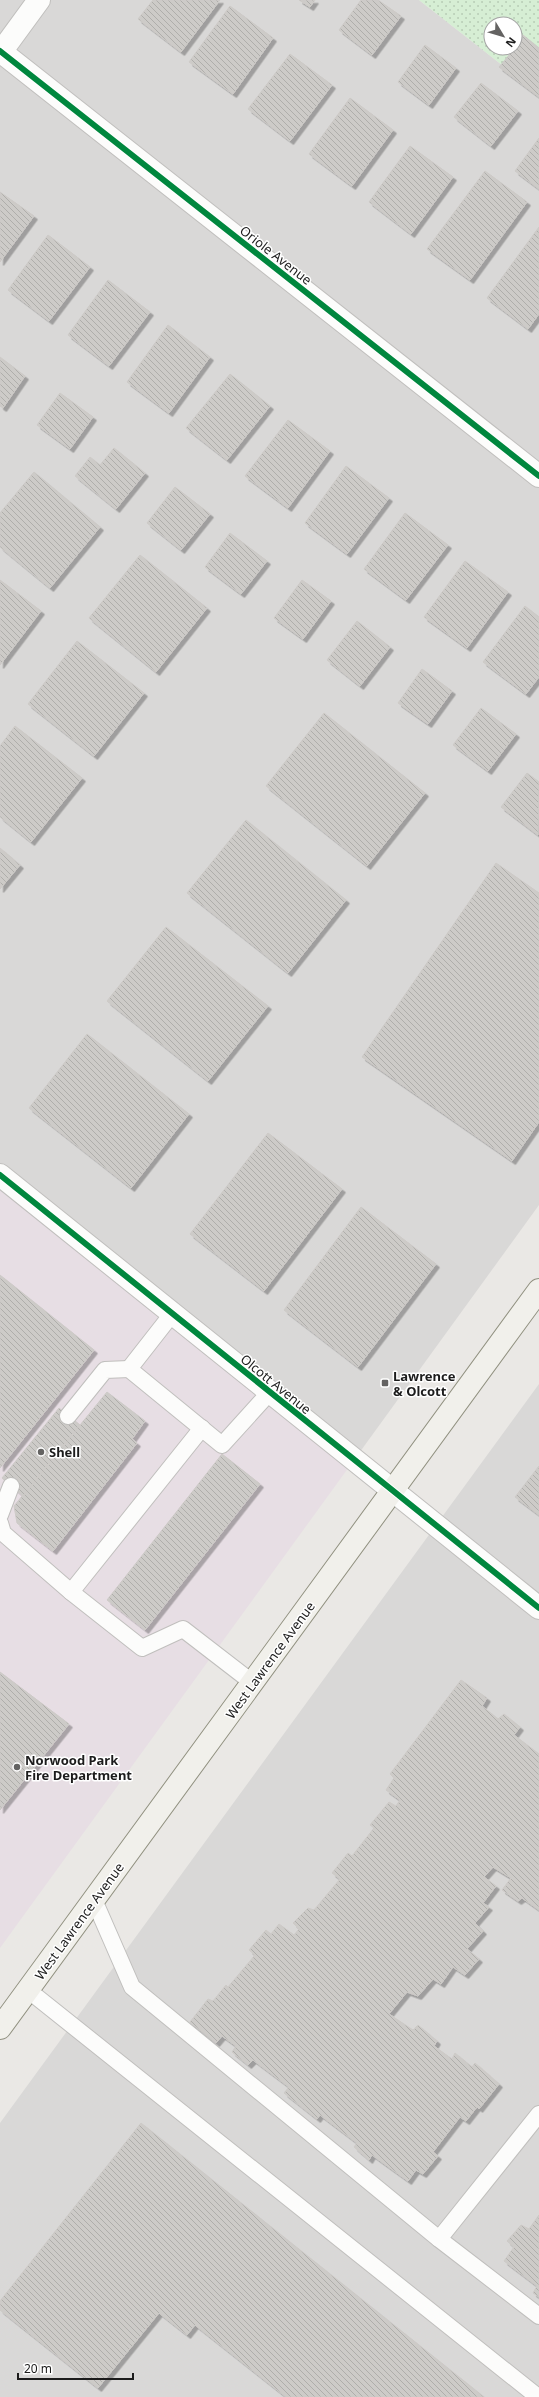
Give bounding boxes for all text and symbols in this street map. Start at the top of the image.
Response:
north arrow [483,16,523,56]
text: N [503,34,520,51]
street label: Oriole Avenue [236,221,316,289]
street label: Olcott Avenue [237,1350,315,1418]
place label: Lawrence & Olcott [393,1367,456,1400]
marker: Lawrence & Olcott [380,1378,390,1388]
place label: Shell [49,1443,80,1461]
marker: Shell [36,1447,46,1457]
street label: West Lawrence Avenue [221,1598,319,1722]
place label: Norwood Park Fire Department [25,1751,132,1784]
marker: Norwood Park Fire Department [12,1762,22,1772]
street label: West Lawrence Avenue [30,1859,128,1983]
scale bar [18,2355,133,2381]
text: 20 m [24,2360,52,2377]

